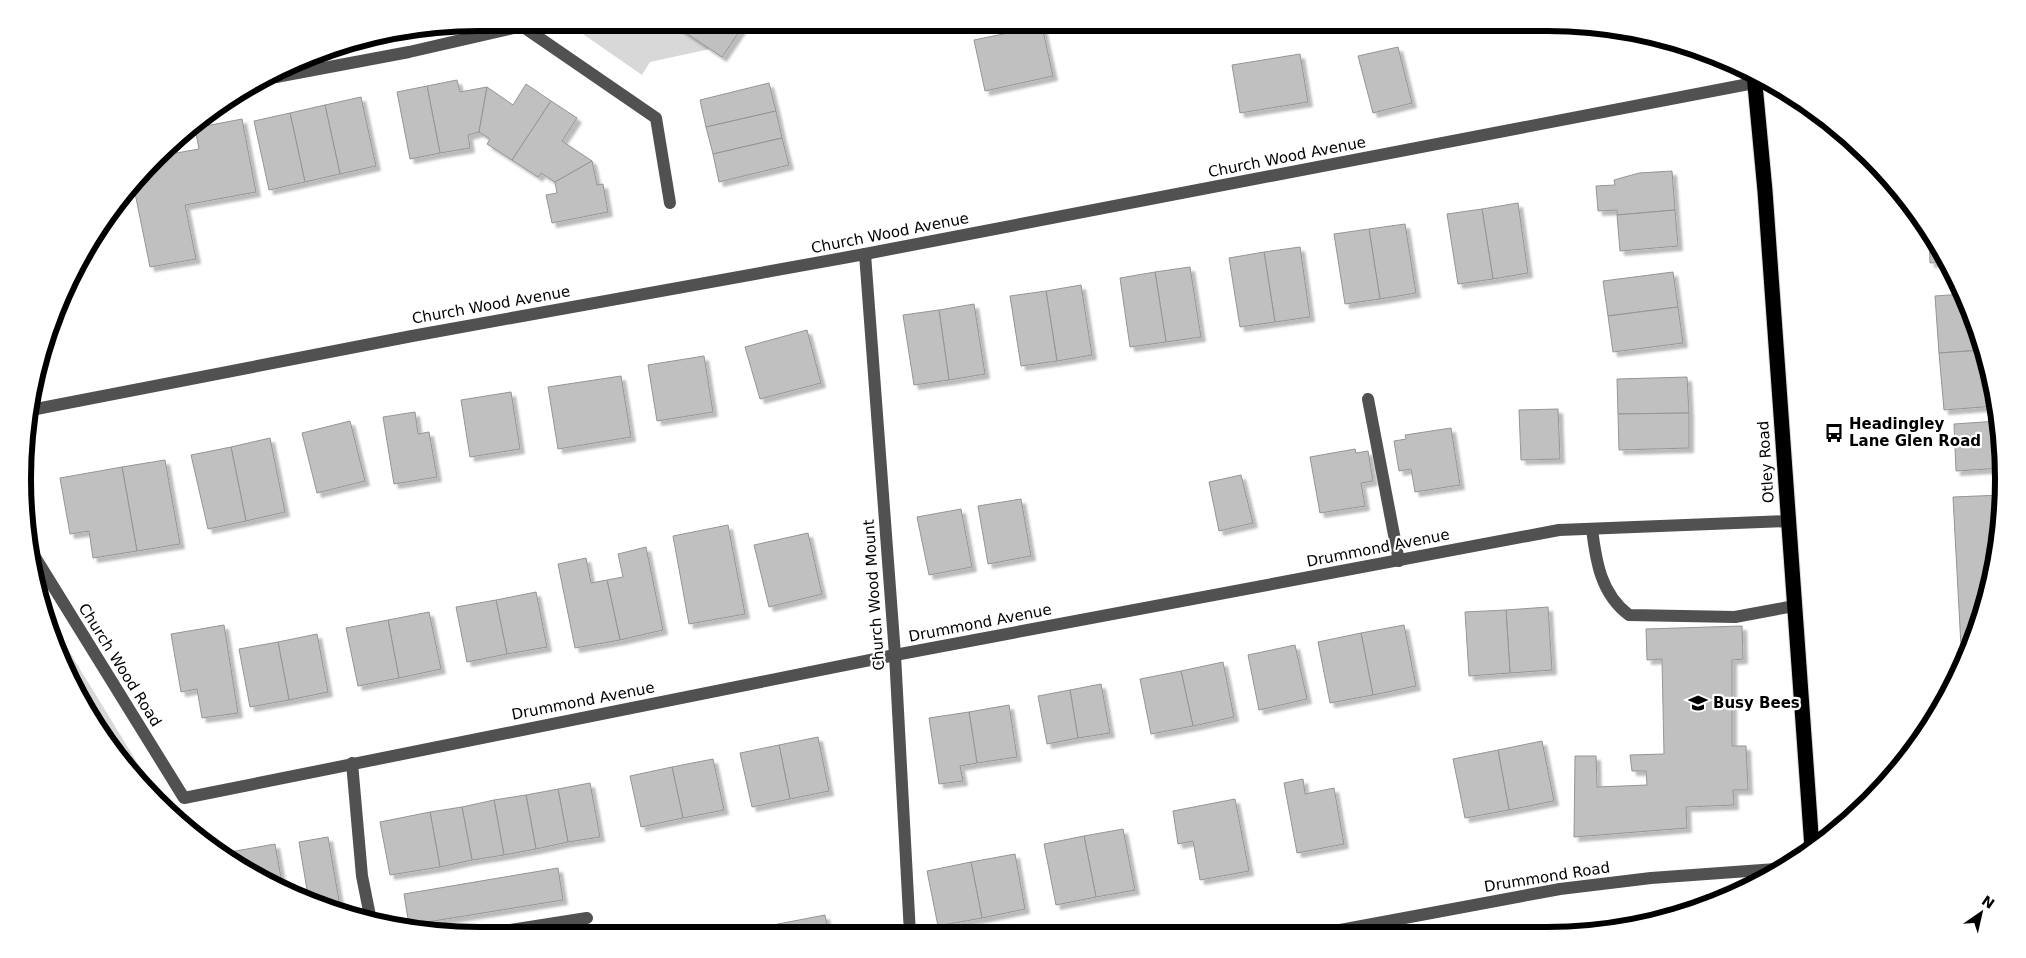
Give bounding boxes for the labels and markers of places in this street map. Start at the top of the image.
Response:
place label: Headingley Lane Glen Road [1849,415,1981,450]
bus stop icon: Headingley Lane Glen Road [1823,422,1845,444]
school or university icon: Busy Bees [1687,692,1709,714]
place label: Busy Bees [1713,694,1800,712]

